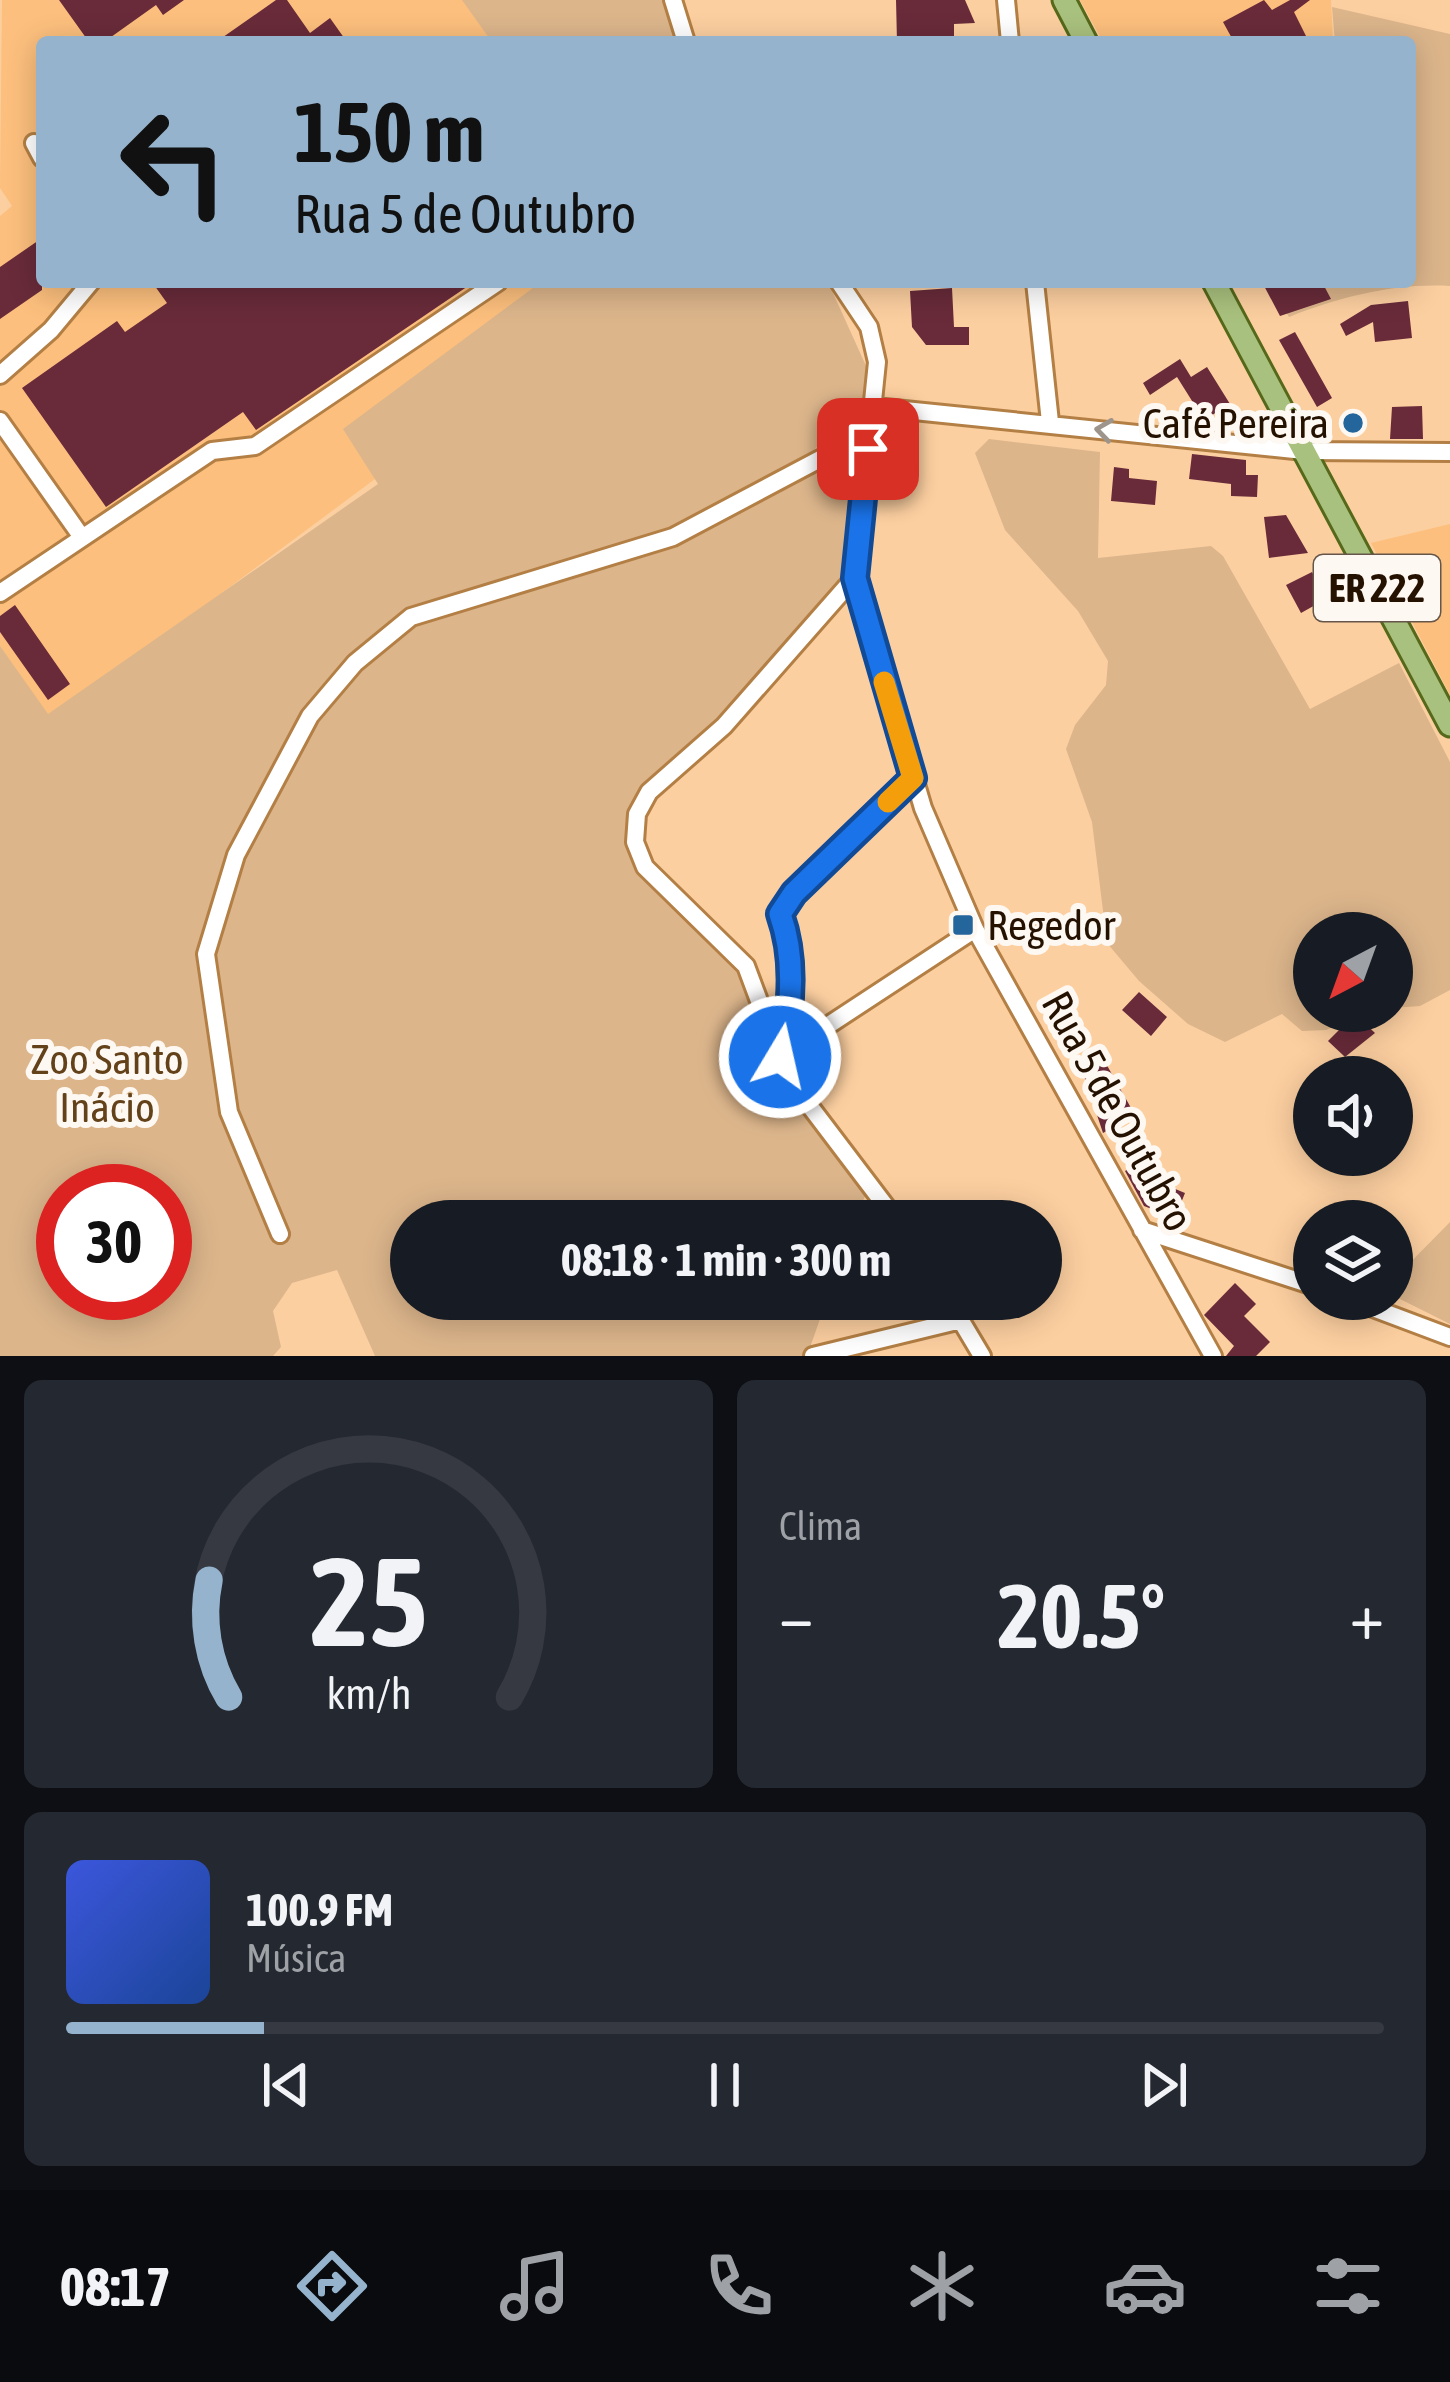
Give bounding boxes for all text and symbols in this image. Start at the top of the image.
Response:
icon: left [96,84,252,240]
text: 150 m [294,84,484,180]
text: Rua 5 de Outubro [294,183,636,244]
pin [817,398,919,500]
place label: Café Pereira [1143,399,1329,447]
marker: Café Pereira [1340,410,1366,436]
icon: arrive [835,416,901,482]
one-way arrow [1094,417,1114,443]
road number: ER 222 [1314,555,1440,621]
place label: Regedor [987,901,1116,949]
marker: Regedor [950,912,976,938]
north arrow [1293,912,1413,1032]
map controls [1293,912,1413,1320]
street label: Rua 5 de Outubro [1033,983,1203,1239]
position arrow [717,994,843,1120]
park label: Zoo Santo Inácio [30,1035,184,1131]
button: sound [1293,1056,1413,1176]
speed limit sign: 30 [36,1164,192,1320]
button: layers [1293,1200,1413,1320]
text: 08:18 · 1 min · 300 m [561,1234,891,1286]
text: Clima [779,1504,862,1548]
text: 25 [310,1529,427,1672]
text: 20.5° [998,1564,1165,1667]
text: − [779,1577,813,1653]
text: + [1350,1577,1384,1653]
text: km/h [326,1669,411,1718]
text: 100.9 FM [246,1884,393,1936]
text: Música [246,1936,346,1980]
icon: previous [253,2052,319,2118]
icon: pause [692,2052,758,2118]
icon: next [1131,2052,1197,2118]
icon: directions [290,2244,374,2328]
icon: music [493,2244,577,2328]
icon: phone [697,2244,781,2328]
icon: climate [900,2244,984,2328]
icon: car [1103,2244,1187,2328]
icon: filters [1306,2244,1390,2328]
text: 08:17 [60,2256,171,2317]

